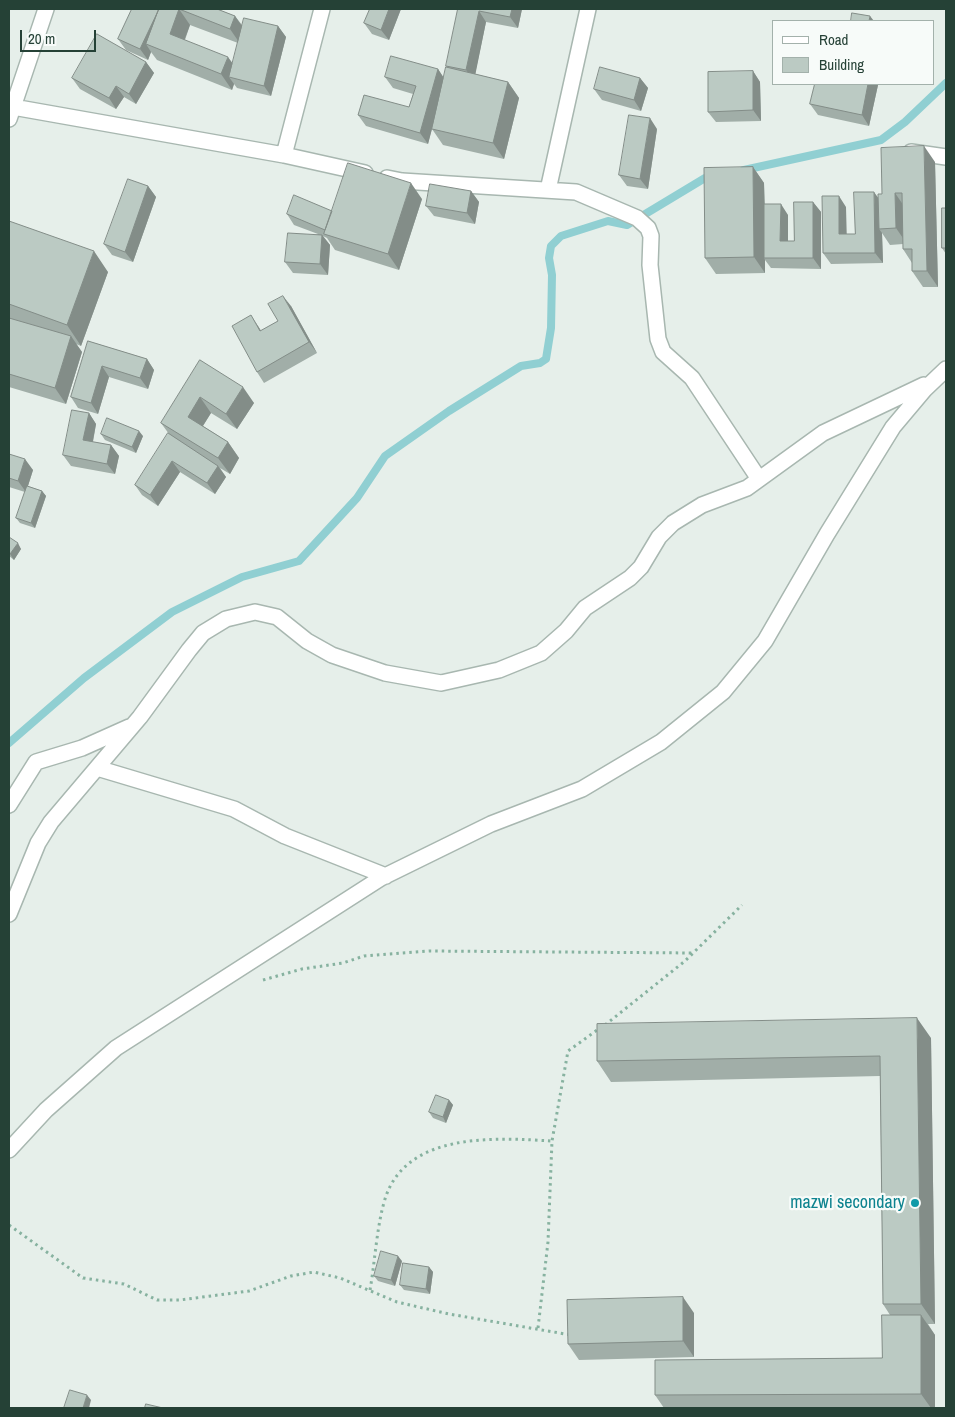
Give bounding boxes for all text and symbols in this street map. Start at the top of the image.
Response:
scale bar [22,20,99,52]
legend [772,20,935,85]
text: 20 m [28,28,55,49]
text: Road [819,29,848,50]
text: Building [819,54,864,75]
place label: mazwi secondary [790,1192,905,1214]
marker: mazwi secondary [909,1197,921,1209]

